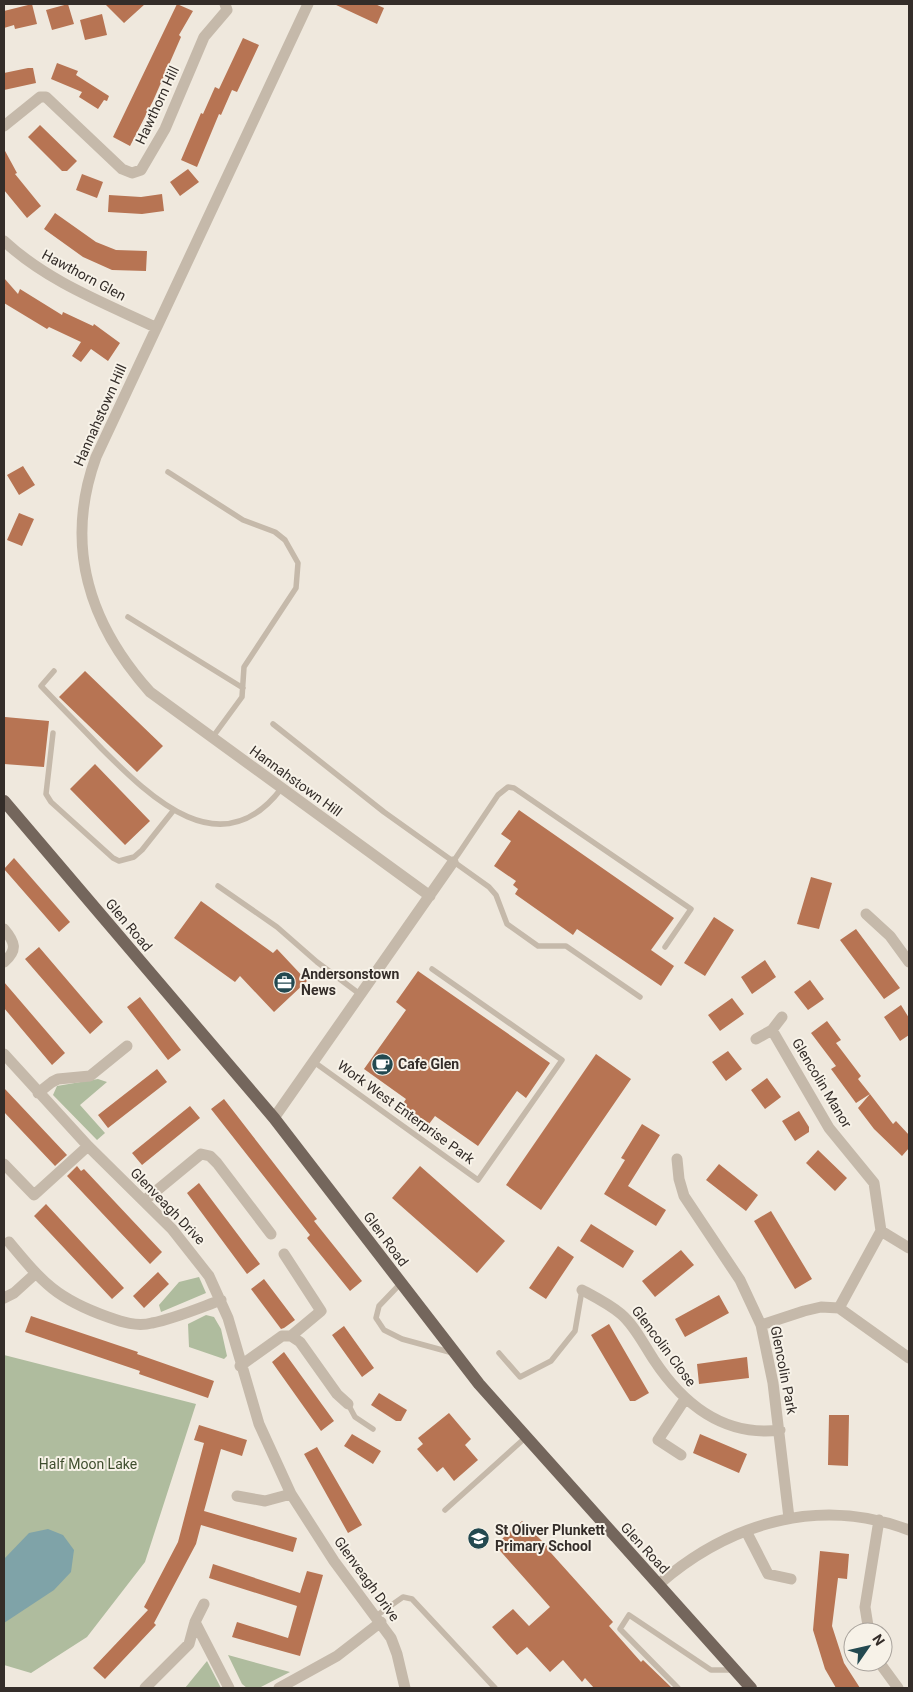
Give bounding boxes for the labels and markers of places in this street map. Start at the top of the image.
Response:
place label: Andersonstown News [301,966,399,998]
office icon: Andersonstown News [273,970,297,994]
cafe icon: Cafe Glen [370,1052,394,1076]
place label: Cafe Glen [398,1056,459,1072]
place label: St Oliver Plunkett Primary School [495,1522,605,1554]
school or university icon: St Oliver Plunkett Primary School [467,1526,491,1550]

